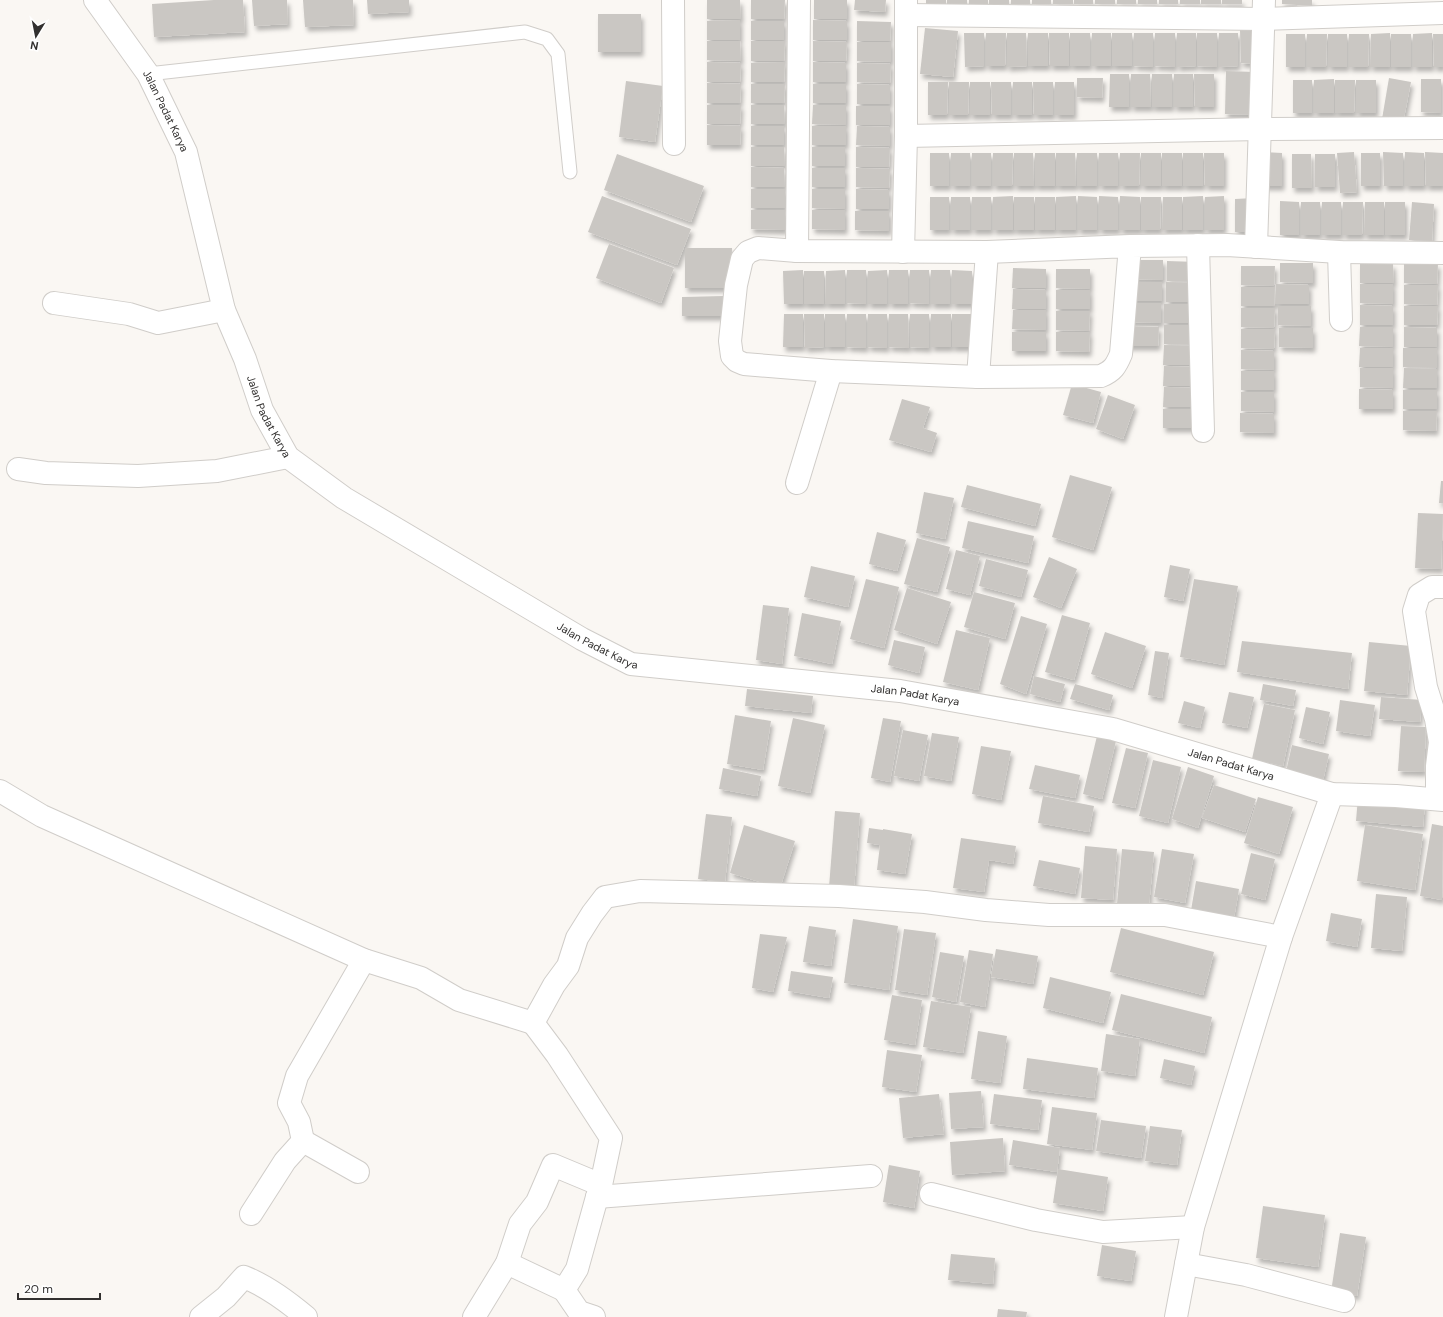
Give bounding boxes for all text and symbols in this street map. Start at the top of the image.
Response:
north arrow [16,16,56,56]
text: N [29,38,39,53]
street label: Jalan Padat Karya [140,67,192,154]
street label: Jalan Padat Karya [244,374,294,460]
street label: Jalan Padat Karya [555,619,638,672]
street label: Jalan Padat Karya [870,681,961,708]
street label: Jalan Padat Karya [1186,745,1276,783]
scale bar [18,1275,100,1301]
text: 20 m [24,1281,53,1297]

